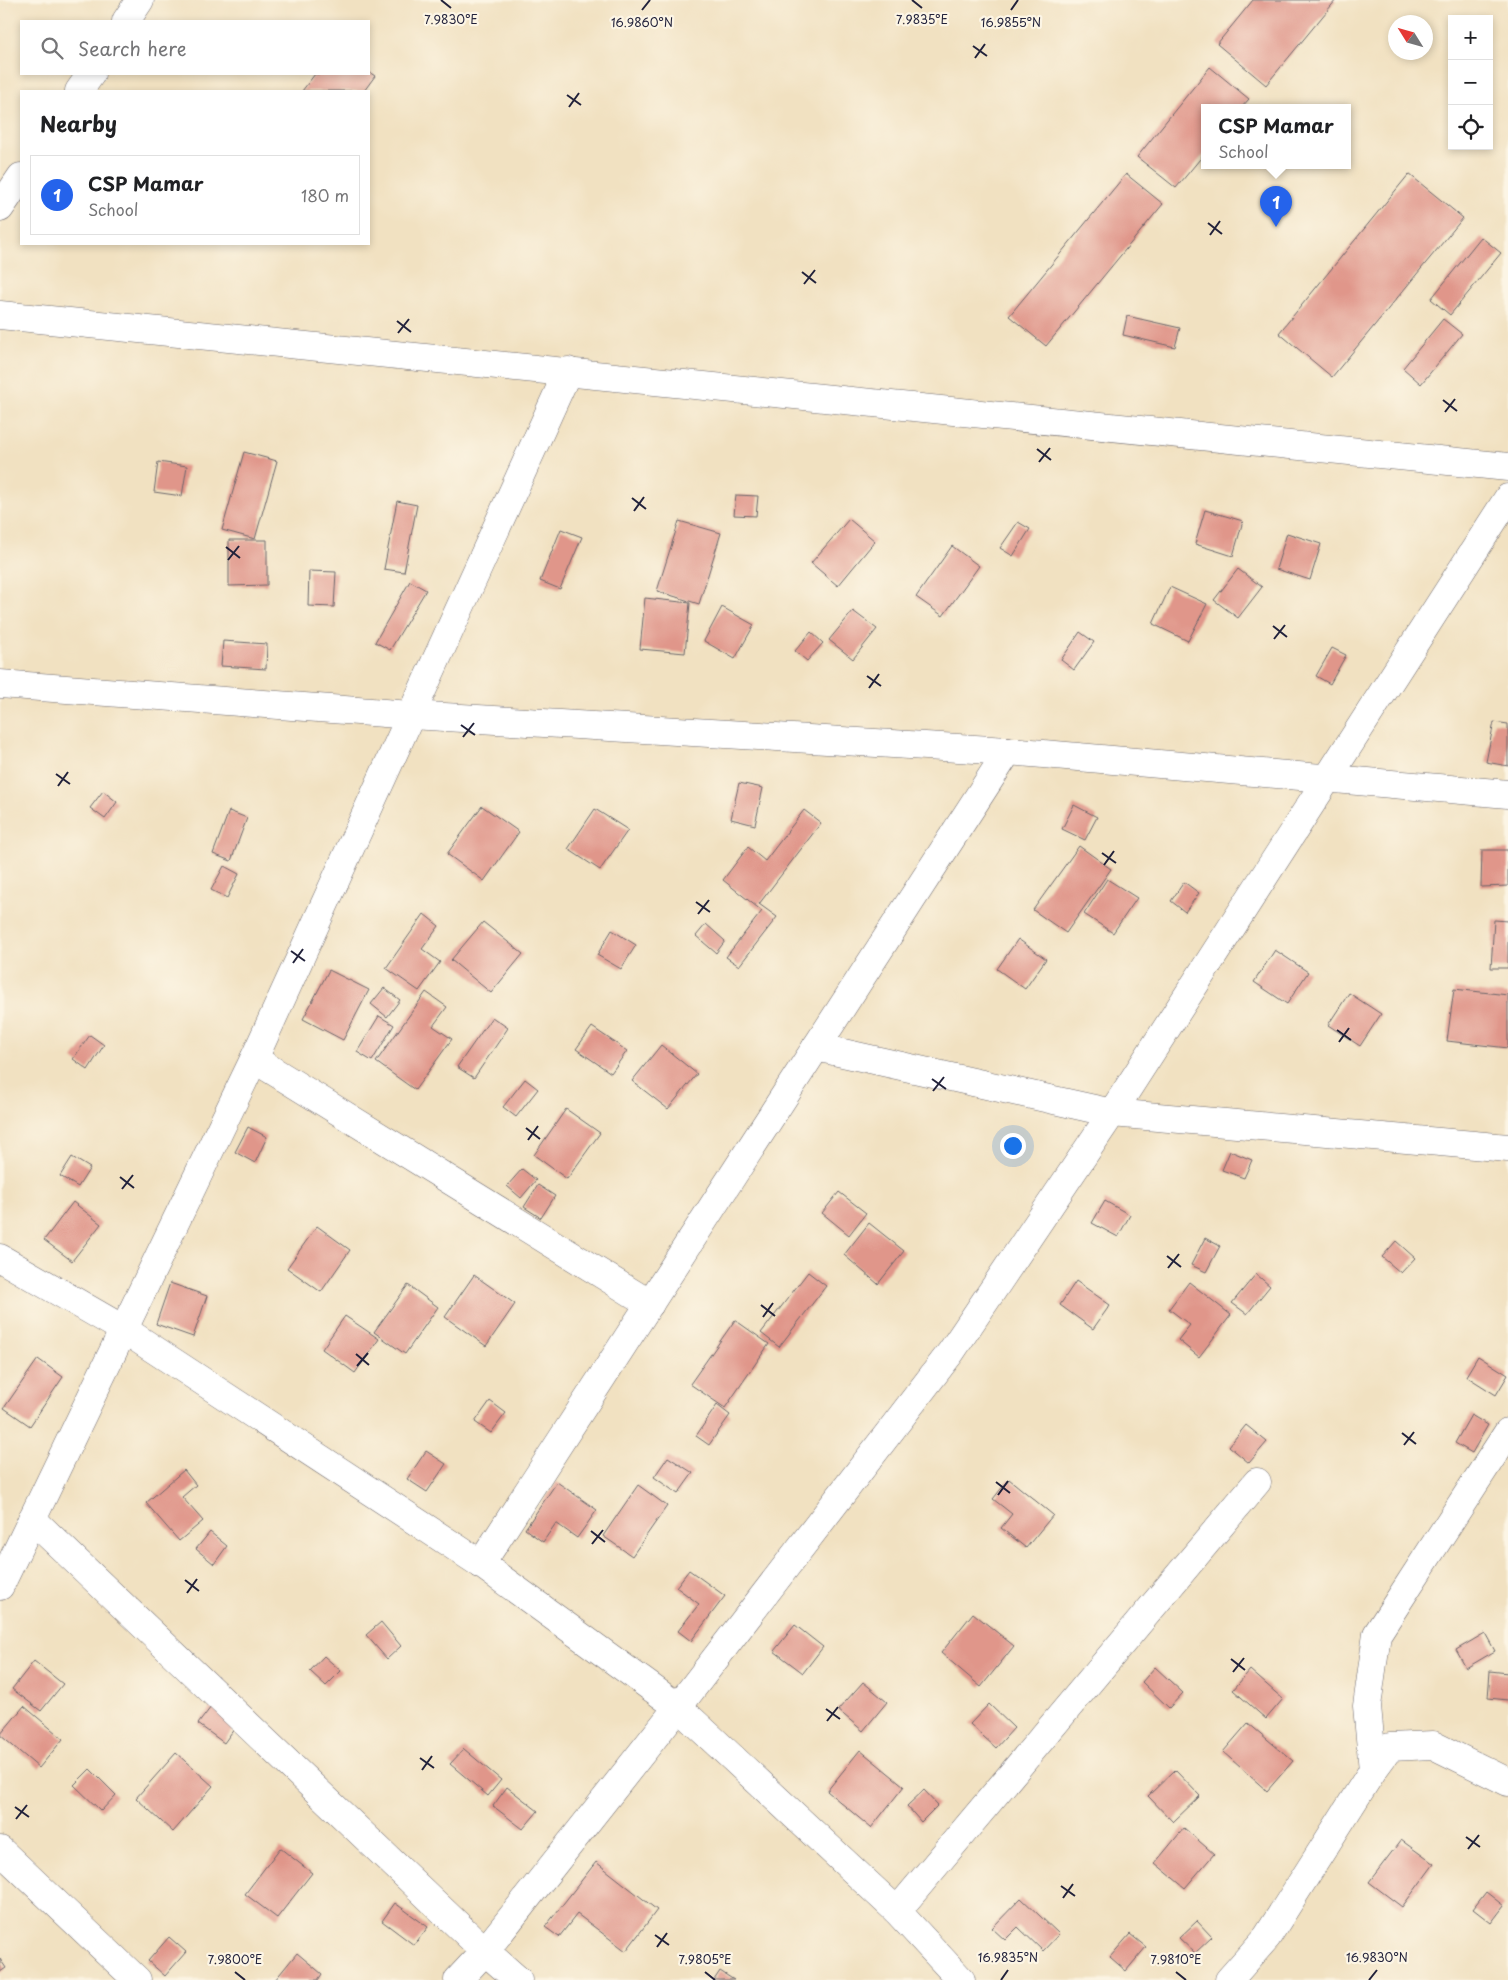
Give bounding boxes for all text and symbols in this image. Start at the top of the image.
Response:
text: 7.9830°E [424,10,478,28]
text: 7.9835°E [896,10,948,28]
text: 16.9860°N [611,13,673,31]
text: 16.9855°N [981,13,1041,31]
north arrow [1388,15,1433,60]
map controls [1448,15,1493,150]
button: + [1448,15,1493,60]
search box [20,20,370,75]
icon: search [38,34,66,62]
text: Search here [78,34,187,62]
button: − [1448,60,1493,105]
popup [1201,104,1351,169]
button: locate [1448,105,1493,150]
text: Nearby [40,107,117,139]
text: CSP Mamar [1218,111,1334,139]
text: School [1218,139,1269,163]
text: CSP Mamar [88,169,203,197]
text: 1 [53,183,61,207]
text: 180 m [301,183,349,207]
pin: 1 [1260,186,1292,227]
text: School [88,197,138,221]
your location [1000,1133,1026,1159]
text: 16.9835°N [978,1948,1038,1966]
text: 16.9830°N [1346,1948,1408,1966]
text: 7.9800°E [208,1950,262,1968]
text: 7.9805°E [678,1950,732,1968]
text: 7.9810°E [1150,1950,1202,1968]

